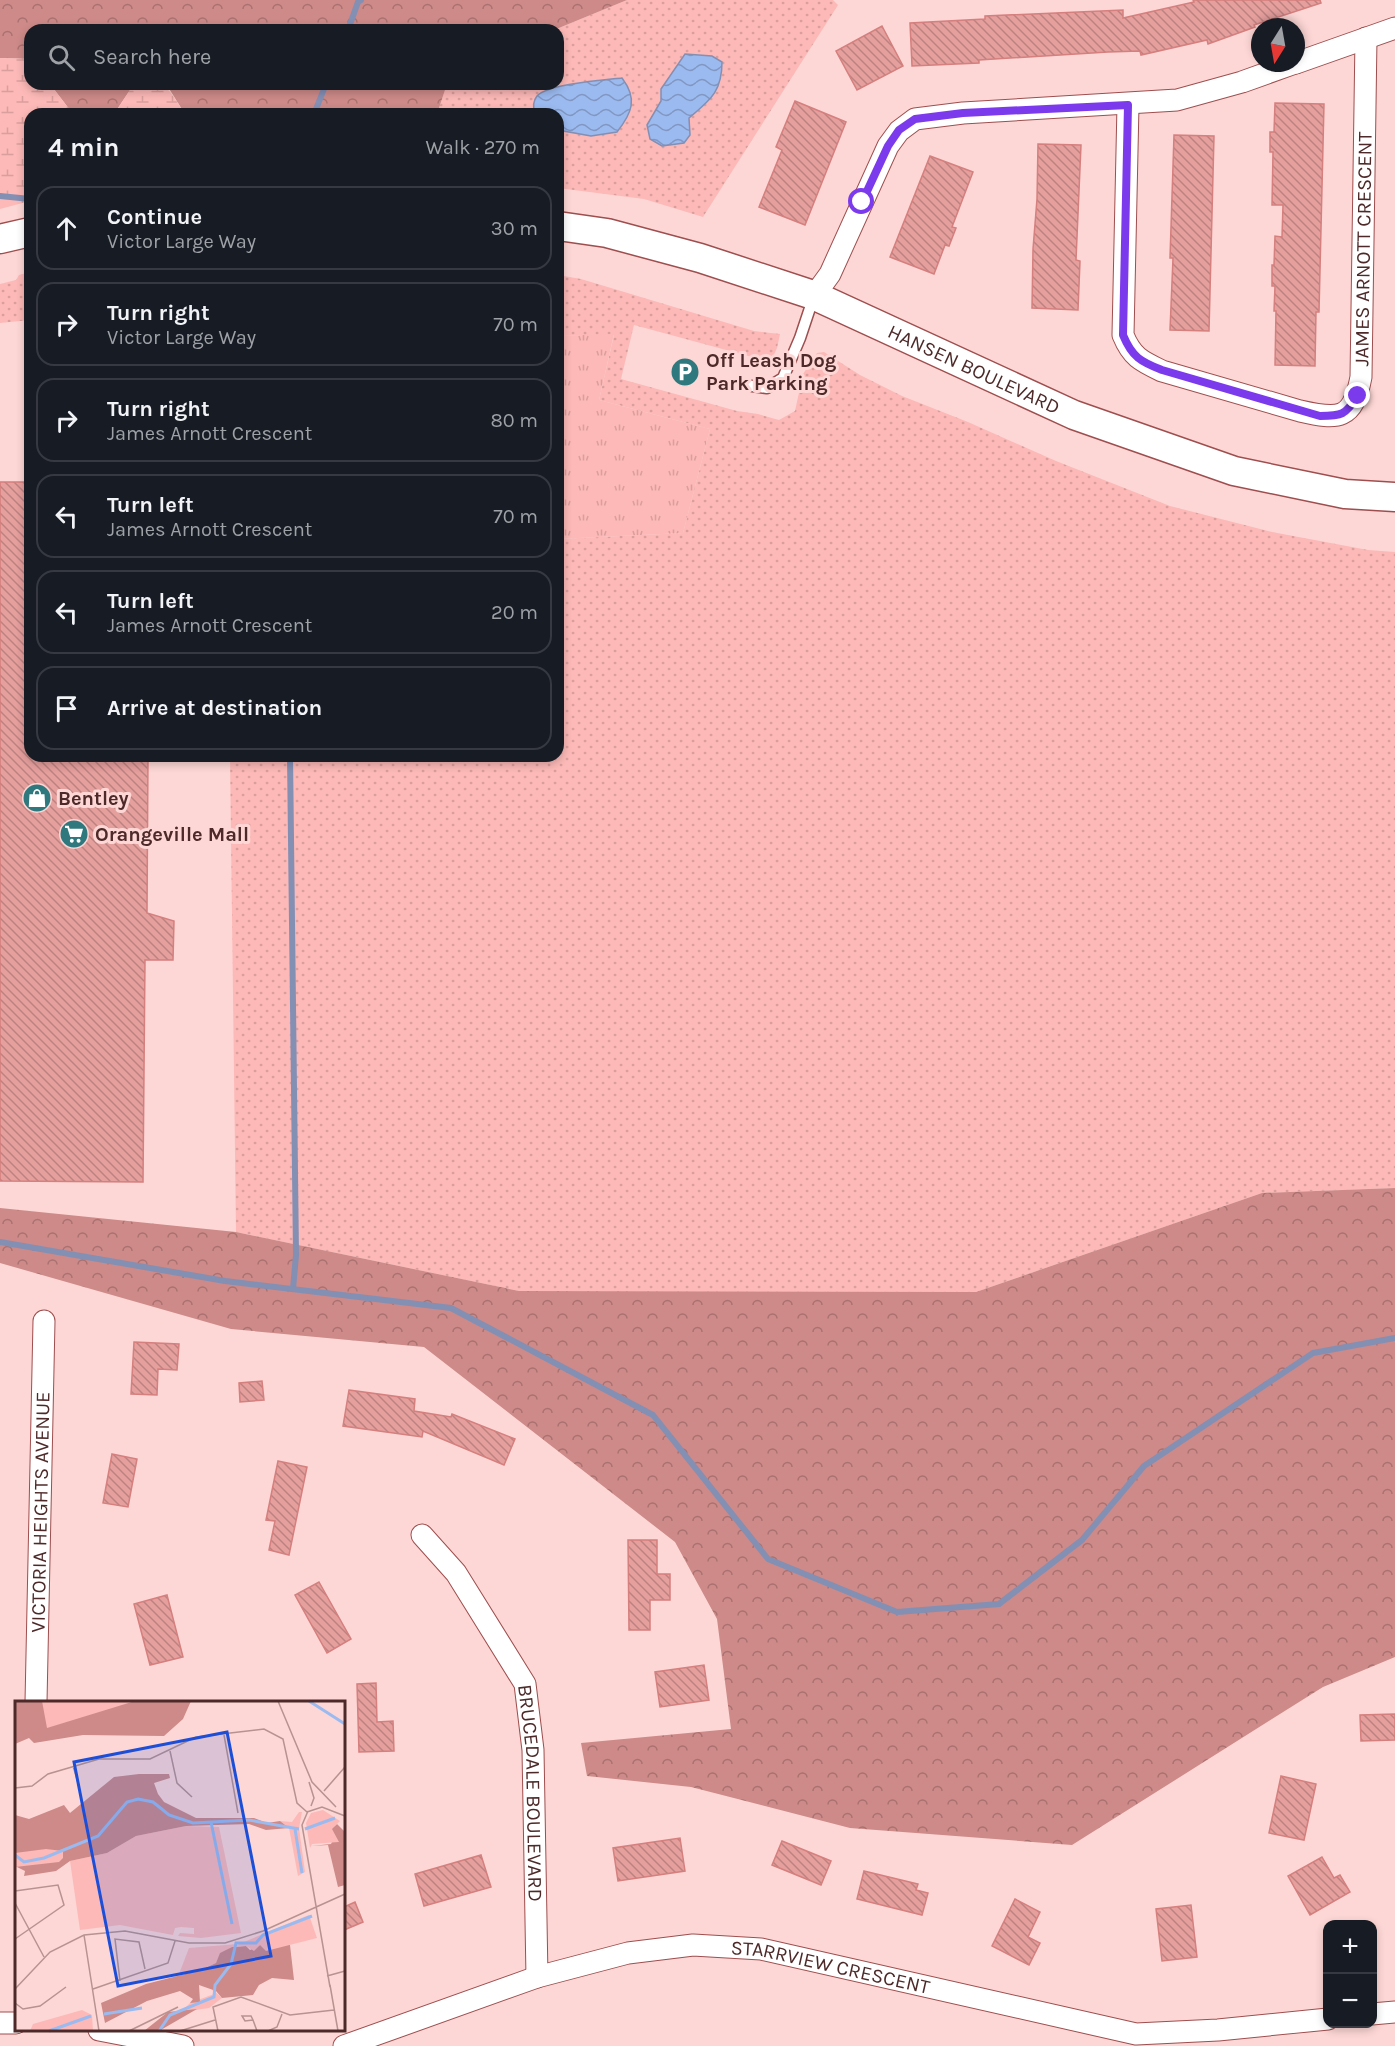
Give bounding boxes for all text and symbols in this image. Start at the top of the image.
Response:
north arrow [1251,18,1305,72]
search box [24,24,564,90]
icon: search [45,41,78,74]
text: Search here [93,44,211,70]
street label: JAMES ARNOTT CRESCENT [1350,131,1376,367]
text: 4 min [48,132,119,163]
text: Walk · 270 m [426,136,540,159]
route start [848,188,874,214]
text: Continue [107,204,202,230]
icon: ahead [50,212,83,245]
text: 30 m [491,217,538,240]
text: Victor Large Way [107,230,256,253]
text: Turn right [107,300,210,326]
icon: right [50,308,83,341]
text: 70 m [493,313,538,336]
street label: HANSEN BOULEVARD [884,320,1064,419]
text: Victor Large Way [107,326,256,349]
place label: Off Leash Dog Park Parking [706,349,837,395]
parking icon: Off Leash Dog Park Parking [669,356,701,388]
route end [1344,382,1370,408]
text: Turn right [107,396,210,422]
icon: right [50,404,83,437]
text: 80 m [490,409,538,432]
text: James Arnott Crescent [107,422,312,445]
text: Turn left [107,492,194,518]
icon: left [50,500,83,533]
text: 70 m [493,505,538,528]
text: James Arnott Crescent [107,518,312,541]
text: Turn left [107,588,194,614]
icon: left [50,596,83,629]
text: 20 m [491,601,538,624]
text: James Arnott Crescent [107,614,312,637]
icon: arrive [50,692,83,725]
text: Arrive at destination [107,695,322,721]
shop icon: Bentley [21,782,53,814]
place label: Bentley [58,787,129,810]
supermarket icon: Orangeville Mall [58,818,90,850]
place label: Orangeville Mall [95,823,249,846]
street label: VICTORIA HEIGHTS AVENUE [26,1391,54,1633]
street label: BRUCEDALE BOULEVARD [514,1683,547,1902]
inset map [15,1701,345,2031]
map controls [1323,1920,1377,2028]
button: + [1323,1920,1377,1974]
street label: STARRVIEW CRESCENT [730,1936,932,1998]
button: − [1323,1974,1377,2028]

